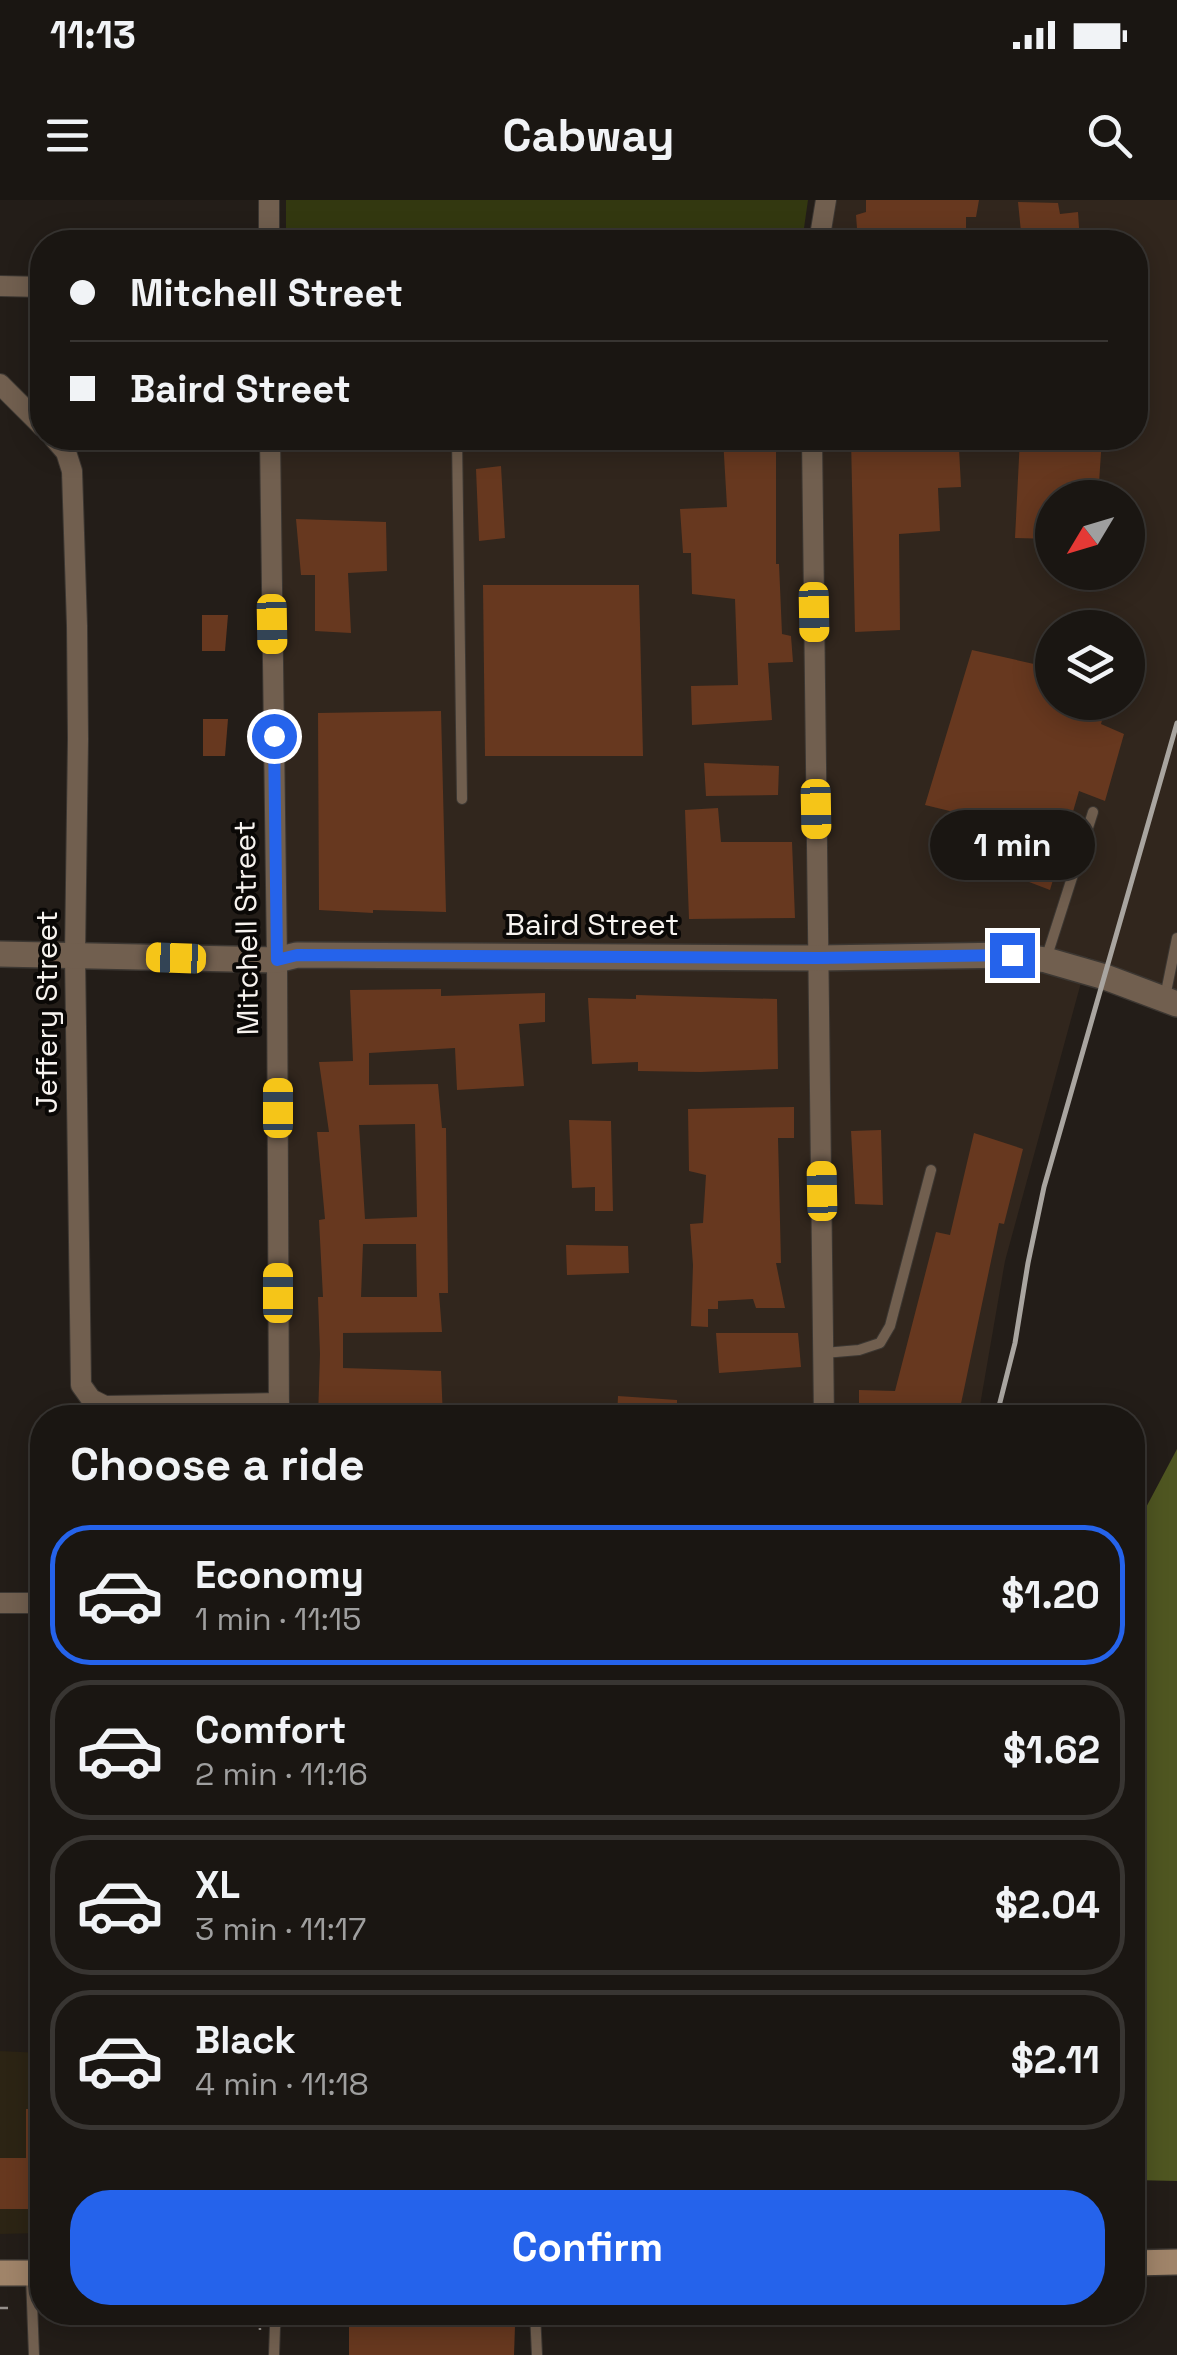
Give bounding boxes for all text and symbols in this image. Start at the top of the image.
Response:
text: 11:13 [50,11,136,59]
text: Cabway [503,107,675,164]
icon: menu [40,108,95,163]
icon: search [1082,108,1137,163]
text: Mitchell Street [130,269,403,317]
text: Baird Street [130,365,351,413]
north arrow [1035,480,1145,590]
map controls [1035,480,1145,720]
car [798,582,830,642]
car [256,594,288,654]
button: layers [1035,610,1145,720]
route start [252,714,297,759]
car [800,779,832,839]
callout: 1 min [930,810,1094,880]
street label: Mitchell Street [225,820,267,1036]
text: 1 min [973,825,1052,865]
street label: Baird Street [505,905,679,944]
street label: Jeffery Street [27,910,66,1114]
route end [990,933,1035,978]
car [145,942,207,974]
car [263,1078,293,1138]
car [806,1161,838,1221]
car [263,1263,293,1323]
text: Choose a ride [70,1436,365,1493]
icon: car [75,1550,165,1640]
text: Economy [195,1551,364,1599]
text: $1.20 [1001,1571,1100,1619]
text: 1 min · 11:15 [195,1599,361,1639]
icon: car [75,1705,165,1795]
text: Comfort [195,1706,346,1754]
text: $1.62 [1003,1726,1100,1774]
text: 2 min · 11:16 [195,1754,368,1794]
icon: car [75,1860,165,1950]
text: XL [195,1861,240,1909]
text: $2.04 [995,1881,1100,1929]
text: 3 min · 11:17 [195,1909,366,1949]
icon: car [75,2015,165,2105]
text: Black [195,2016,296,2064]
text: $2.11 [1011,2036,1100,2084]
text: 4 min · 11:18 [195,2064,369,2104]
button: Confirm [70,2190,1105,2305]

